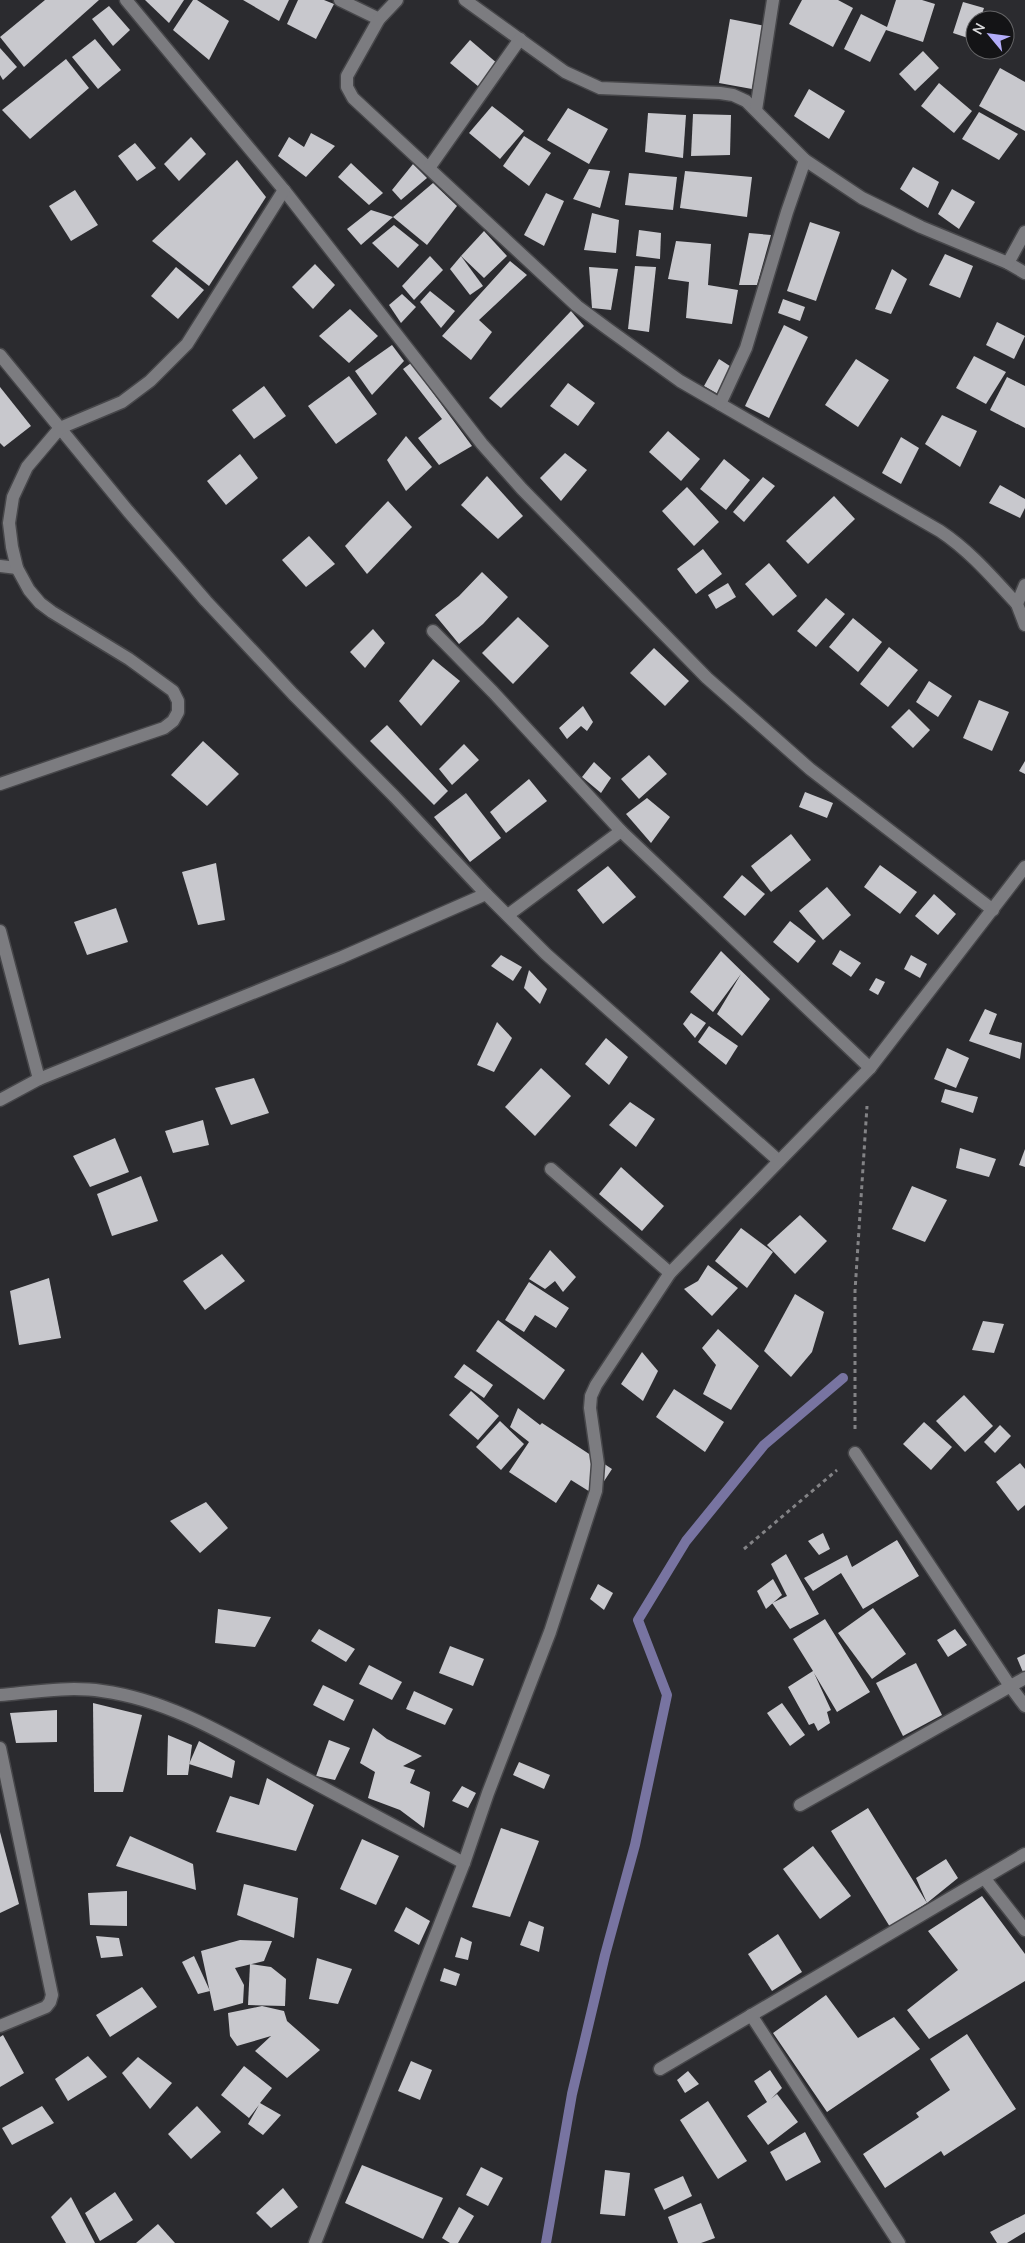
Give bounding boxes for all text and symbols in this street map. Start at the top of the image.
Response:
north arrow [965,10,1015,60]
text: N [968,20,989,38]

